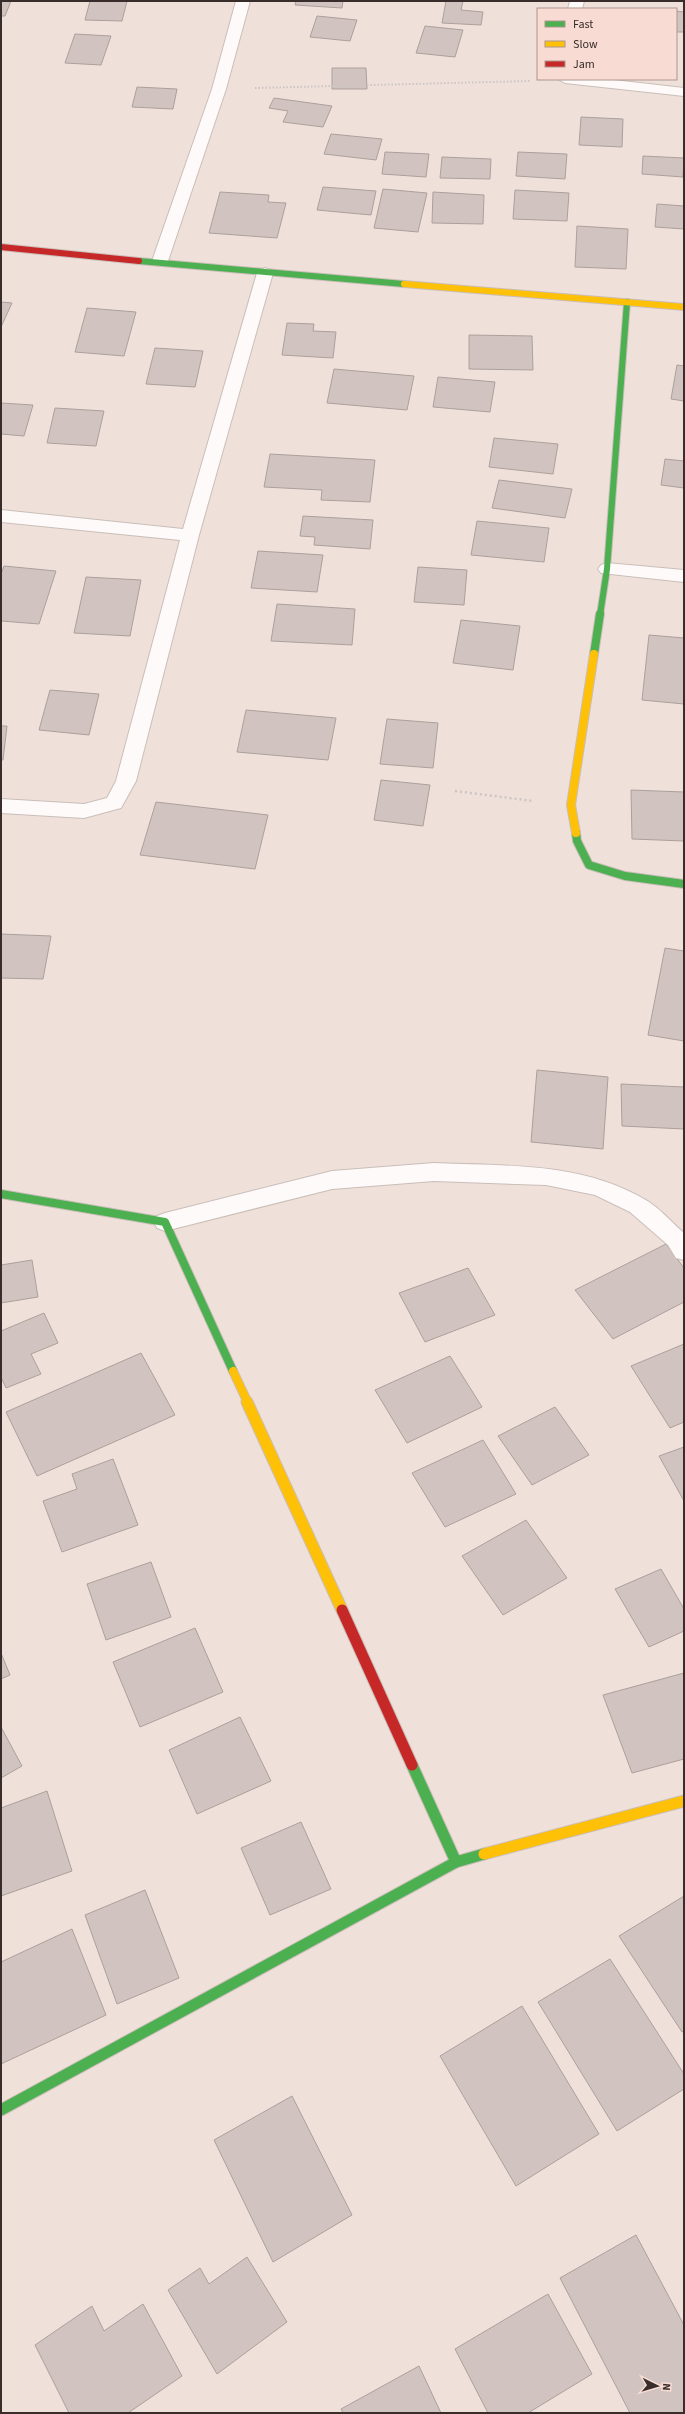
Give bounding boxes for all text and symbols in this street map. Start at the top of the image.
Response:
legend [537,8,677,80]
text: Fast [573,16,593,33]
text: Slow [573,36,598,53]
text: Jam [573,56,595,73]
north arrow [637,2366,677,2406]
text: N [659,2383,674,2391]

